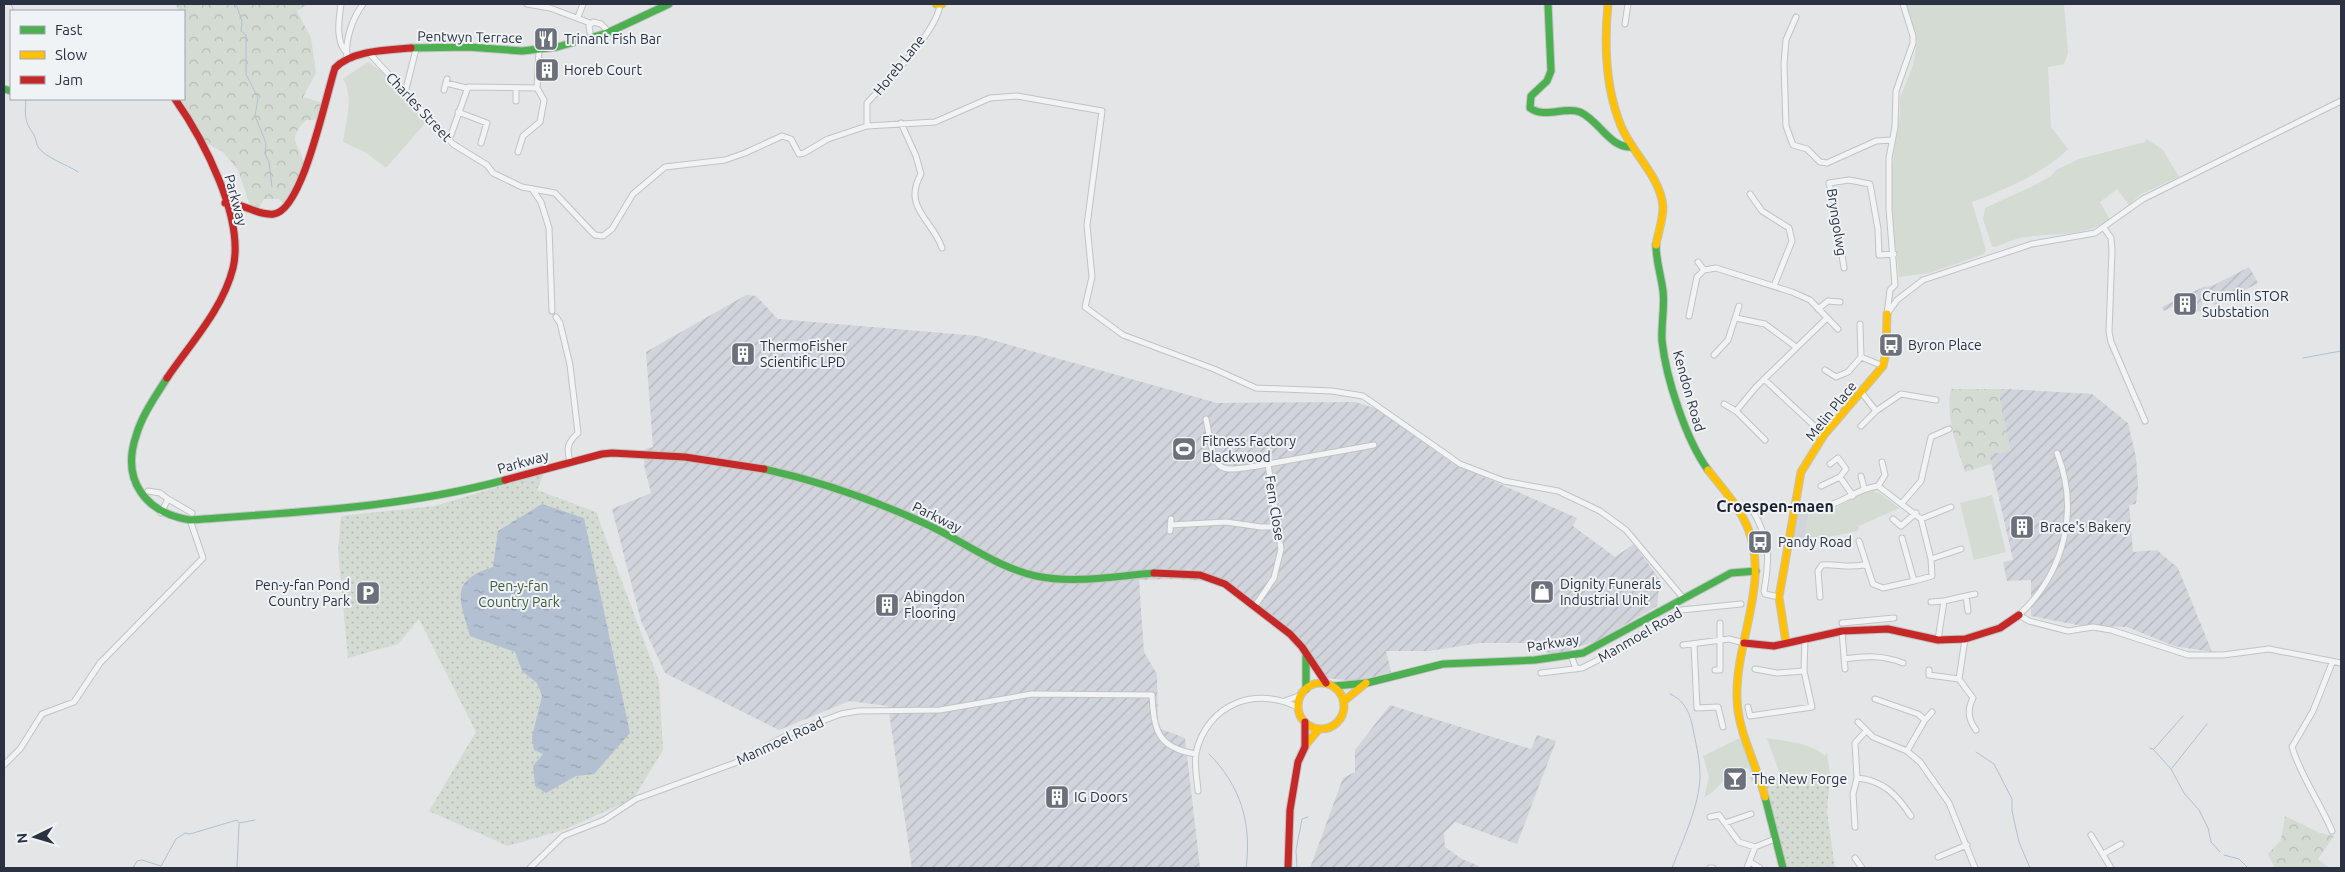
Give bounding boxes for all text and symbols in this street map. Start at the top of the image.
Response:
legend [10,10,185,100]
text: Fast [55,21,83,38]
restaurant icon: Trinant Fish Bar [533,26,559,52]
street label: Pentwyn Terrace [417,28,523,46]
place label: Trinant Fish Bar [564,31,662,47]
street label: Horeb Lane [870,32,928,98]
text: Slow [55,46,88,63]
building icon: Horeb Court [534,57,560,83]
place label: Horeb Court [564,62,642,78]
street label: Charles Street [383,69,455,145]
text: Jam [55,71,83,88]
street label: Parkway [221,173,251,228]
street label: Bryngolwg [1824,187,1850,257]
place label: Crumlin STOR Substation [2202,288,2289,320]
building icon: Crumlin STOR Substation [2172,291,2198,317]
bus stop icon: Byron Place [1878,332,1904,358]
place label: Byron Place [1908,337,1982,353]
place label: ThermoFisher Scientific LPD [760,338,848,370]
building icon: ThermoFisher Scientific LPD [730,341,756,367]
street label: Kendon Road [1670,348,1708,434]
street label: Melin Place [1802,378,1860,444]
place label: Fitness Factory Blackwood [1202,433,1296,465]
sports icon: Fitness Factory Blackwood [1171,436,1197,462]
street label: Parkway [495,447,551,477]
street label: Fern Close [1262,474,1288,542]
district label: Croespen-maen [1716,497,1834,515]
street label: Parkway [910,498,964,536]
building icon: Brace's Bakery [2009,514,2035,540]
place label: Brace's Bakery [2040,519,2131,535]
bus stop icon: Pandy Road [1747,529,1773,555]
place label: Pandy Road [1778,534,1852,550]
place label: Dignity Funerals Industrial Unit [1560,576,1661,608]
place label: Pen-y-fan Pond Country Park [255,577,350,609]
park label: Pen-y-fan Country Park [478,578,560,610]
shop icon: Dignity Funerals Industrial Unit [1529,579,1555,605]
parking icon: Pen-y-fan Pond Country Park [355,580,381,606]
place label: Abingdon Flooring [904,589,965,621]
building icon: Abingdon Flooring [874,592,900,618]
street label: Manmoel Road [1595,604,1685,666]
street label: Parkway [1526,631,1580,655]
street label: Manmoel Road [734,714,826,768]
bar icon: The New Forge [1722,766,1748,792]
place label: The New Forge [1752,771,1847,787]
building icon: IG Doors [1044,784,1070,810]
place label: IG Doors [1074,789,1128,805]
north arrow [10,812,60,862]
text: N [14,832,30,844]

